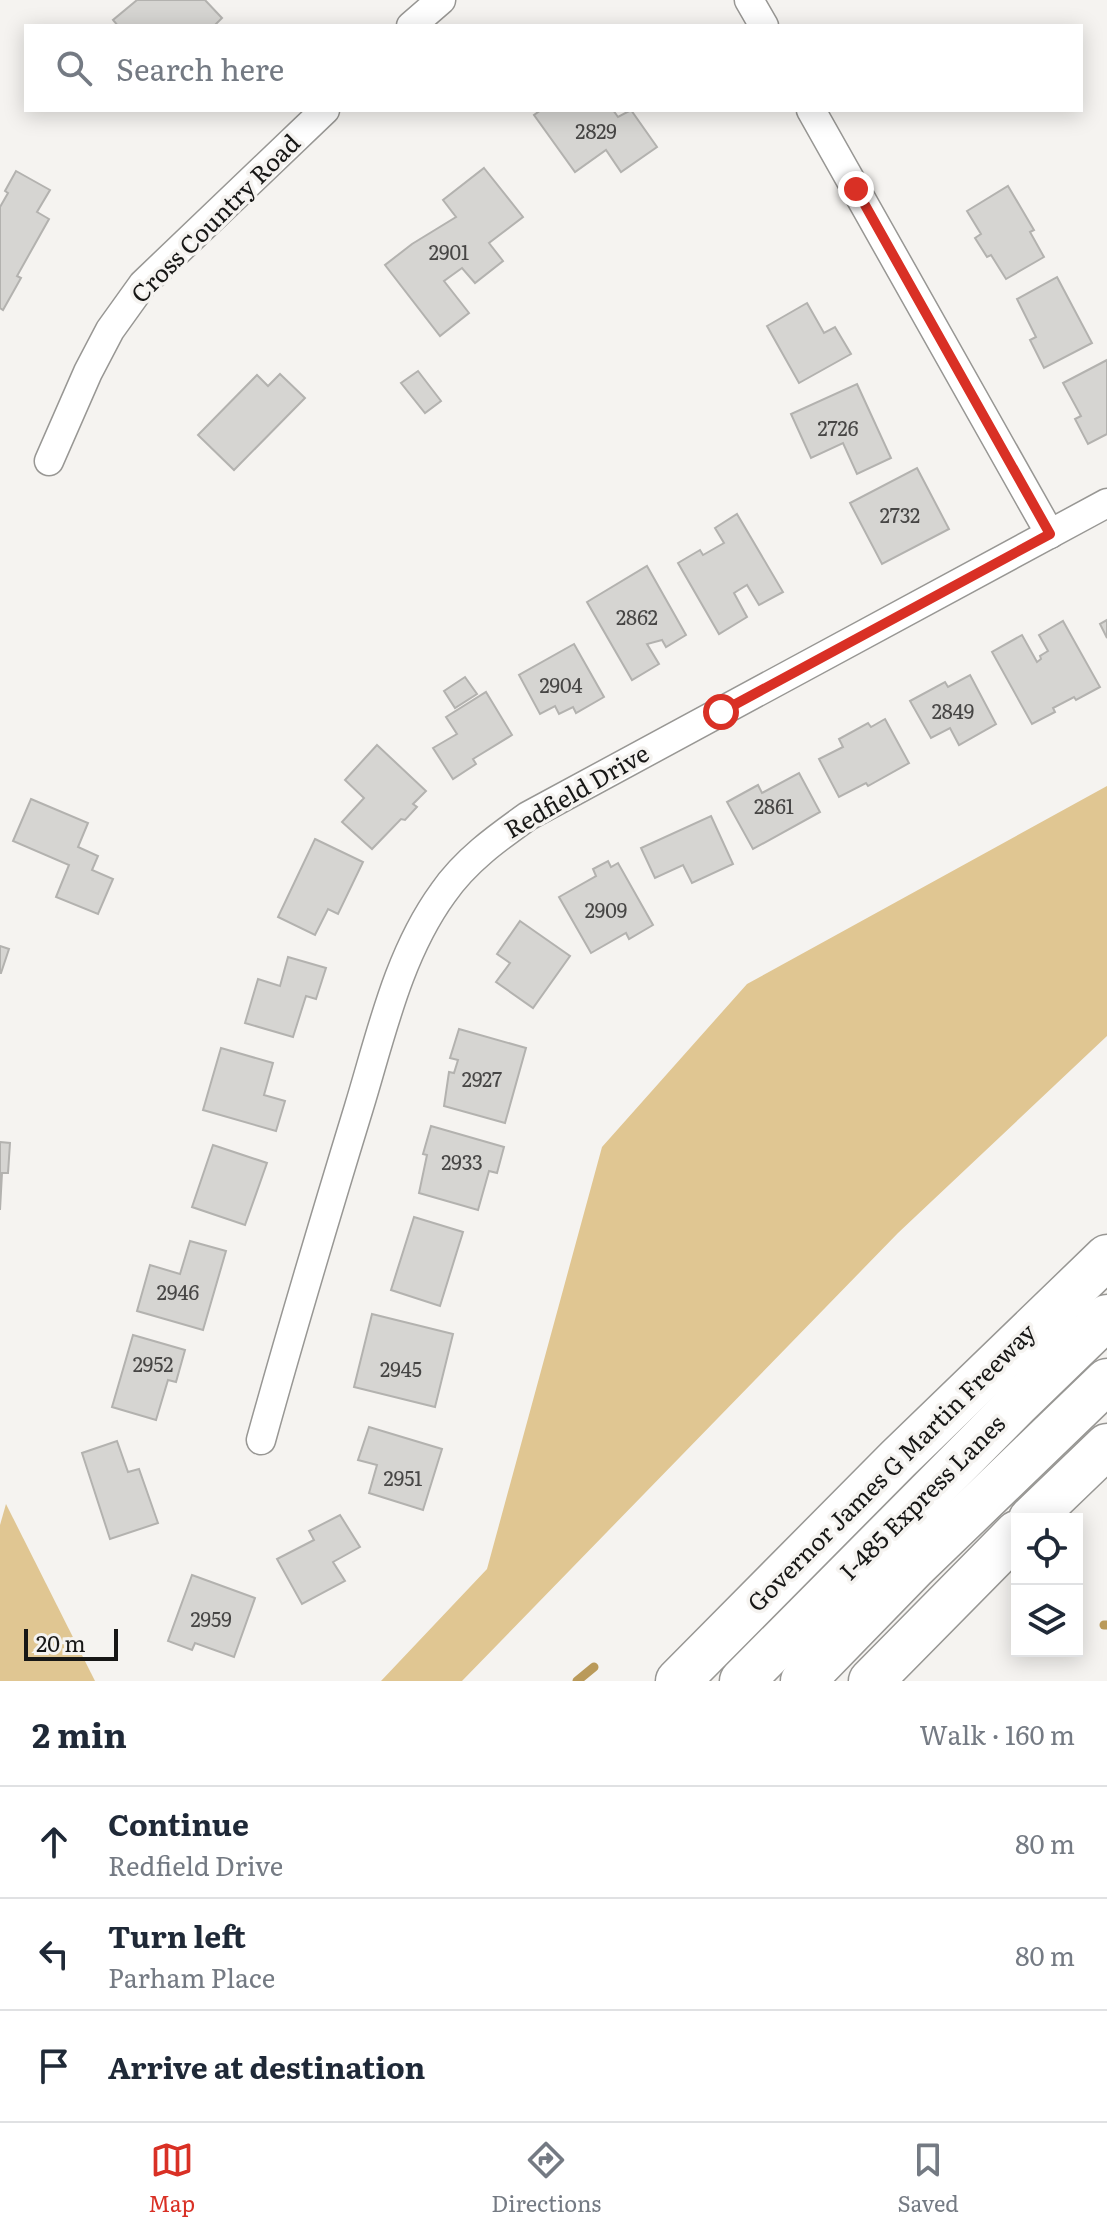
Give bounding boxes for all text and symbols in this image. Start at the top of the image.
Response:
search box [24,24,1083,112]
icon: search [52,46,96,90]
text: Search here [116,46,284,90]
house number: 2829 [575,115,617,145]
street label: Cross Country Road [122,125,307,310]
route end [838,171,874,207]
house number: 2901 [429,236,469,266]
house number: 2726 [818,412,859,442]
house number: 2732 [880,499,920,529]
house number: 2862 [616,601,658,631]
house number: 2904 [539,669,583,699]
route start [703,694,739,730]
house number: 2849 [932,695,974,725]
street label: Redfield Drive [497,734,655,845]
house number: 2861 [754,790,794,820]
house number: 2909 [585,894,627,924]
house number: 2927 [462,1063,502,1093]
house number: 2933 [441,1146,483,1176]
house number: 2946 [157,1276,199,1306]
street label: Governor James G Martin Freeway [738,1314,1043,1618]
house number: 2952 [133,1348,173,1378]
house number: 2945 [380,1353,422,1383]
street label: I-485 Express Lanes [831,1405,1012,1587]
house number: 2951 [384,1462,422,1492]
map controls [1011,1513,1083,1657]
button: locate [1011,1513,1083,1585]
button: layers [1011,1585,1083,1657]
house number: 2959 [190,1603,232,1633]
scale bar [24,1625,118,1661]
text: 20 m [36,1626,86,1659]
text: 2 min [32,1708,127,1758]
text: Walk · 160 m [919,1714,1075,1753]
text: Continue [108,1801,249,1845]
icon: ahead [32,1820,76,1864]
text: 80 m [1015,1823,1075,1862]
text: Redfield Drive [108,1845,283,1884]
text: Turn left [108,1913,246,1957]
icon: left [32,1932,76,1976]
text: 80 m [1015,1935,1075,1974]
text: Parham Place [108,1957,275,1996]
icon: arrive [32,2044,76,2088]
text: Arrive at destination [108,2044,425,2088]
tab: Map [148,2138,195,2219]
tab: Directions [491,2138,601,2219]
tab: Saved [898,2138,959,2219]

